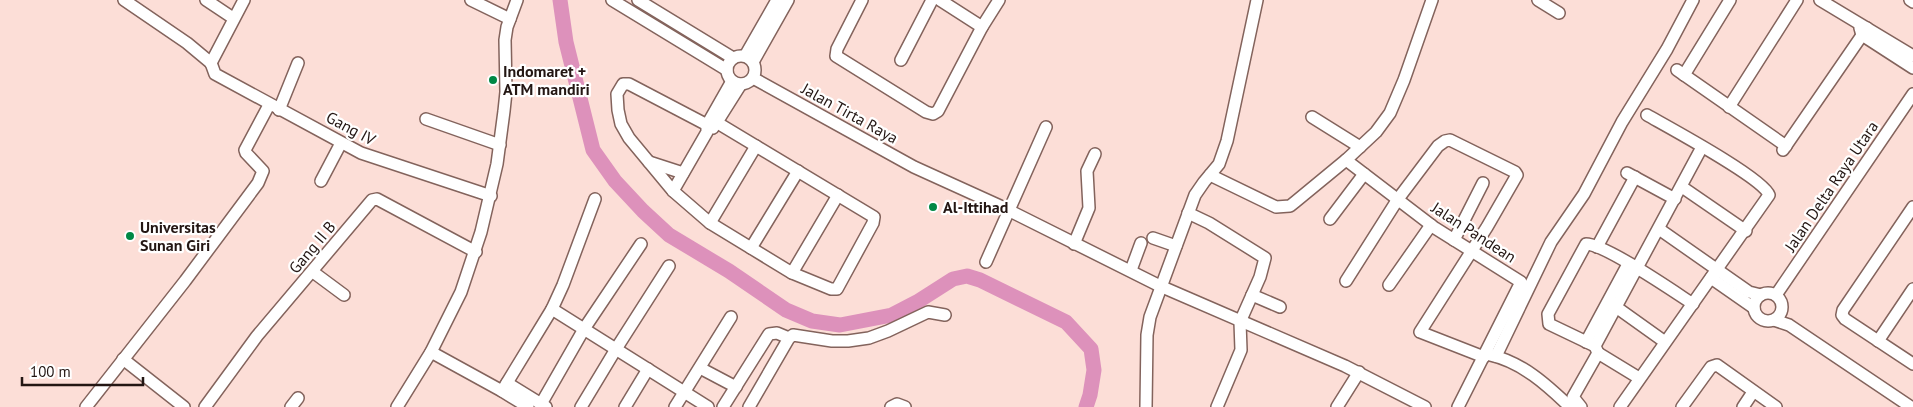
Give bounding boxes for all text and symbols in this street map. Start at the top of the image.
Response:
place label: Indomaret + ATM mandiri [503,61,590,99]
marker: Indomaret + ATM mandiri [487,74,499,86]
street label: Jalan Tirta Raya [797,78,902,148]
street label: Gang IV [323,107,380,150]
street label: Jalan Delta Raya Utara [1779,117,1882,256]
place label: Al-Ittihad [943,197,1008,217]
street label: Jalan Pandean [1427,197,1520,267]
marker: Al-Ittihad [927,201,939,213]
place label: Universitas Sunan Giri [140,217,216,255]
street label: Gang II B [284,217,340,277]
marker: Universitas Sunan Giri [124,230,136,242]
scale bar [22,354,144,386]
text: 100 m [30,362,71,381]

